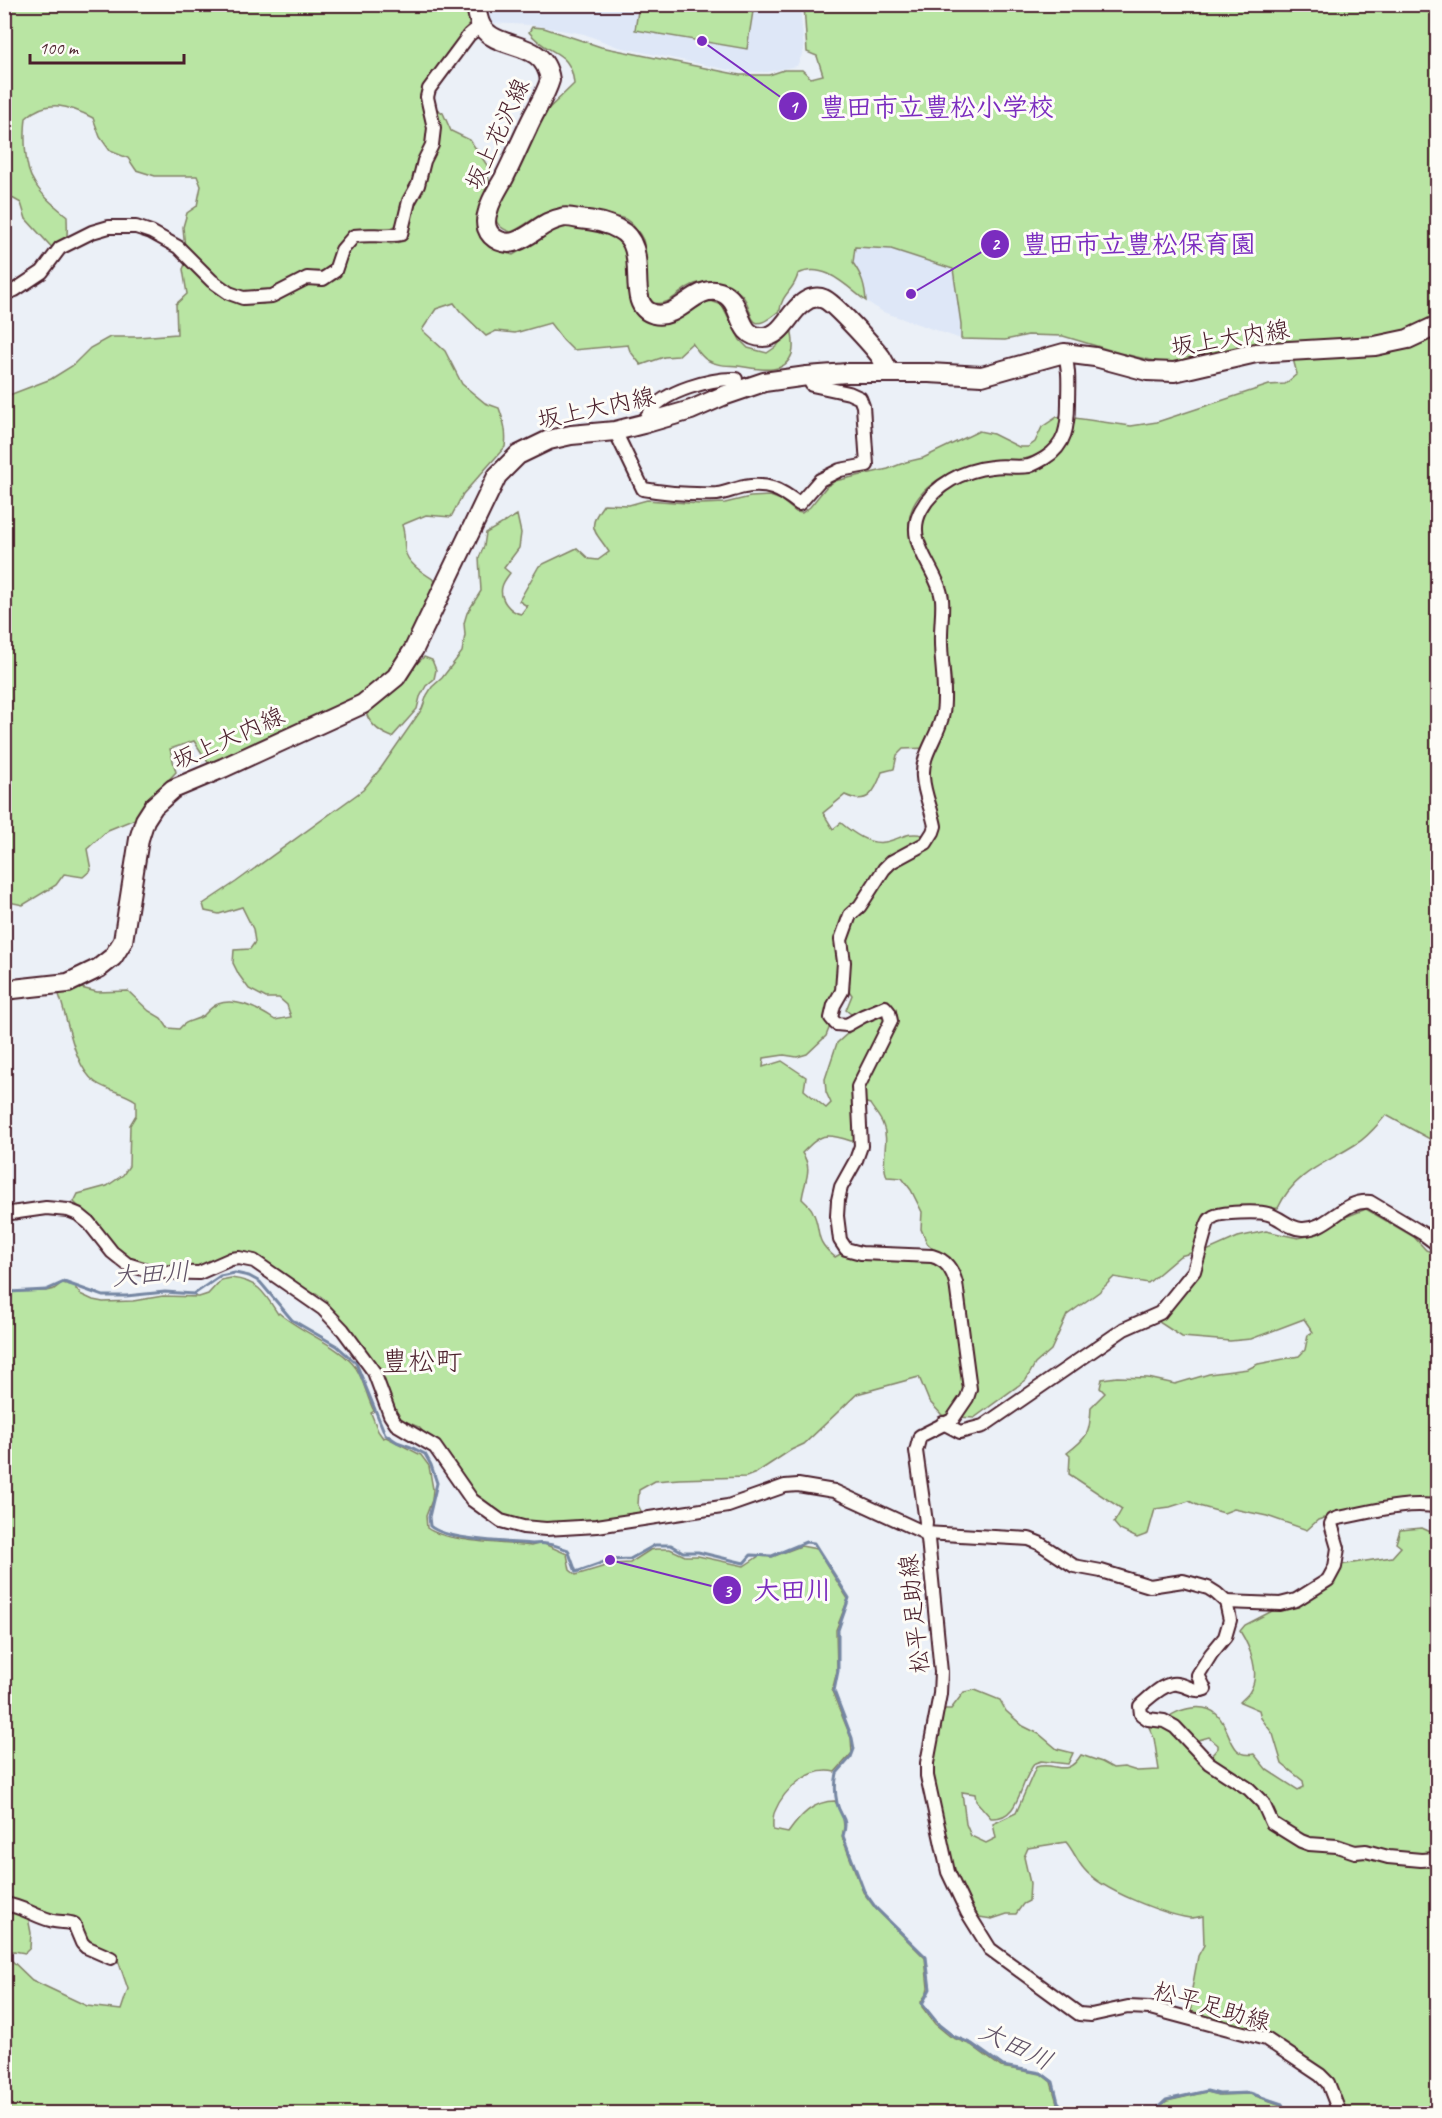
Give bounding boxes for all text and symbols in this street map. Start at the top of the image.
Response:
scale bar [30,27,184,65]
text: 100 m [39,37,80,59]
street label: 坂上花沢線 [458,73,536,195]
callout: 豊田市立豊松小学校 [778,84,1066,128]
text: 豊田市立豊松小学校 [820,91,1054,124]
text: 1 [789,96,799,118]
callout: 豊田市立豊松保育園 [980,222,1268,266]
text: 豊田市立豊松保育園 [1022,228,1256,261]
text: 2 [991,233,1001,255]
street label: 坂上大内線 [1168,314,1292,362]
street label: 坂上大内線 [534,381,658,435]
street label: 坂上大内線 [167,700,289,776]
water label: 大田川 [111,1255,191,1293]
district label: 豊松町 [382,1344,463,1378]
street label: 松平足助線 [893,1553,935,1675]
callout: 大田川 [712,1568,844,1612]
text: 大田川 [754,1574,832,1607]
text: 3 [723,1580,733,1602]
street label: 松平足助線 [1150,1975,1274,2037]
water label: 大田川 [974,2014,1058,2078]

